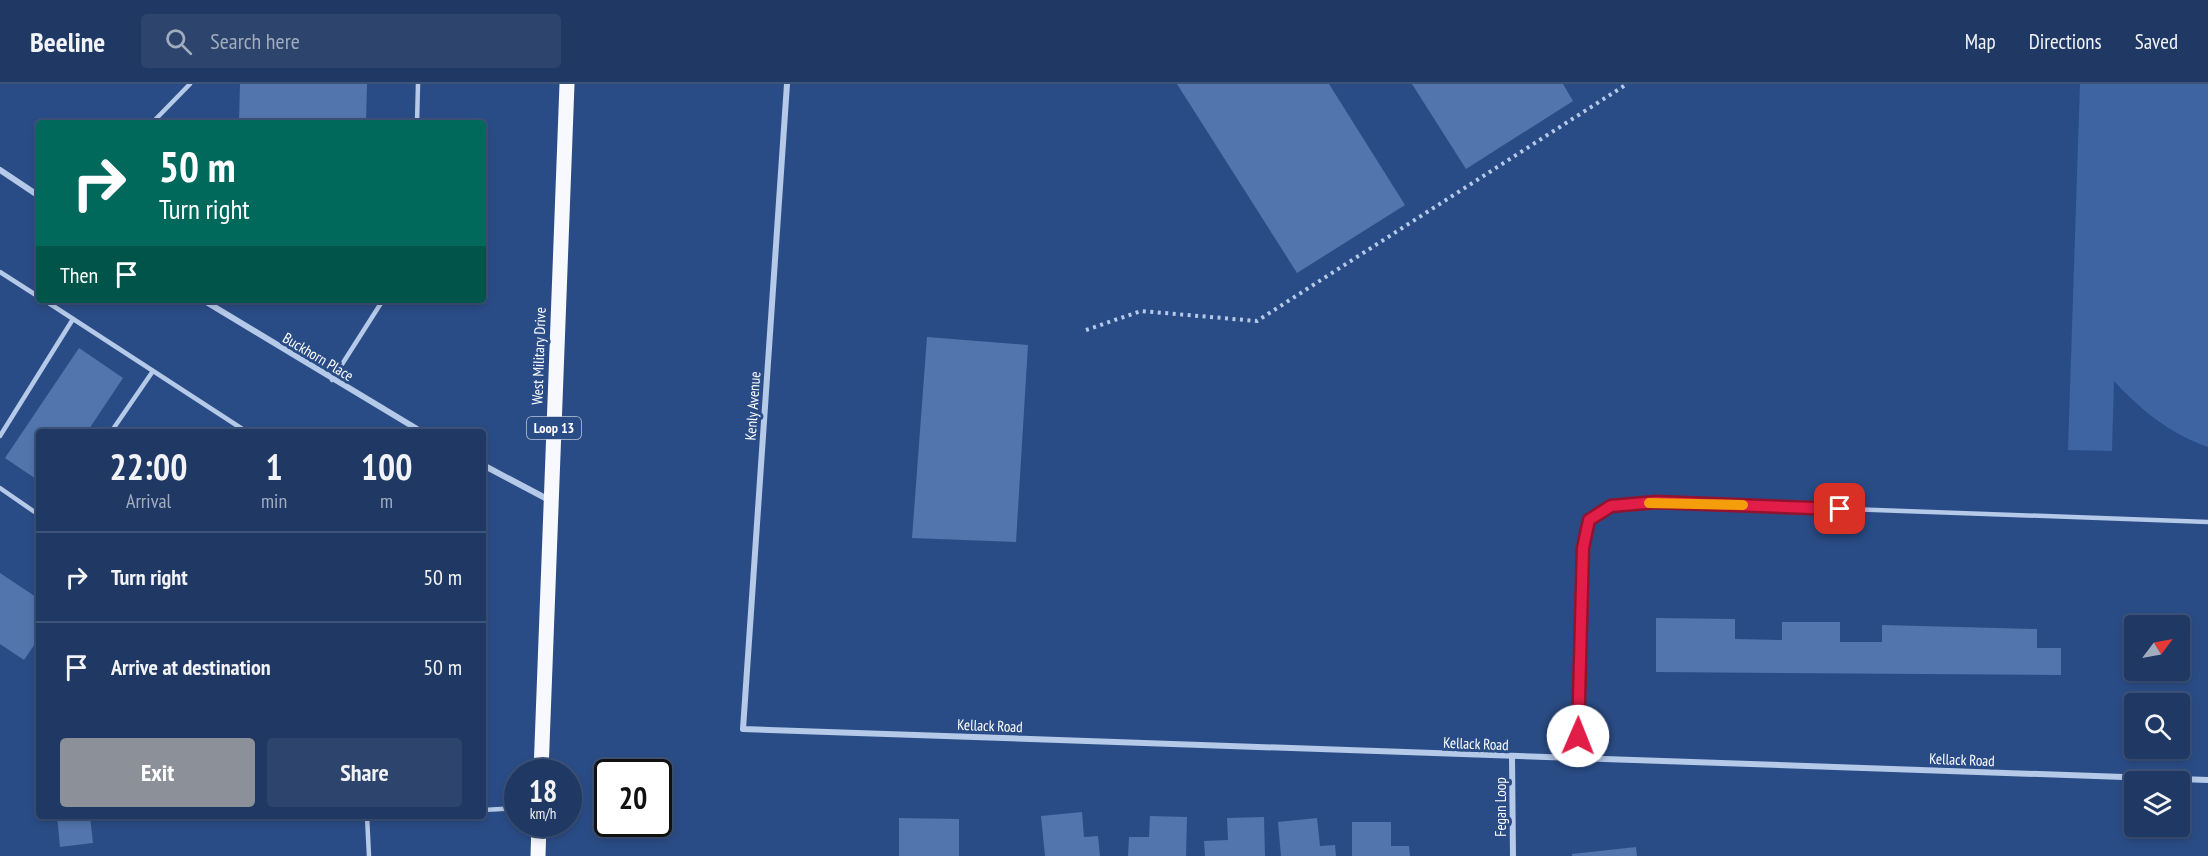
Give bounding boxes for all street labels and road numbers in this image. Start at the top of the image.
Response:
street label: West Military Drive [527,307,550,405]
street label: Buckhorn Place [279,328,357,385]
street label: Kenly Avenue [741,371,764,441]
road number: Loop 13 [527,417,581,439]
street label: Kellack Road [957,715,1023,736]
street label: Kellack Road [1443,733,1509,754]
street label: Kellack Road [1929,749,1995,770]
street label: Fegan Loop [1491,777,1510,837]

